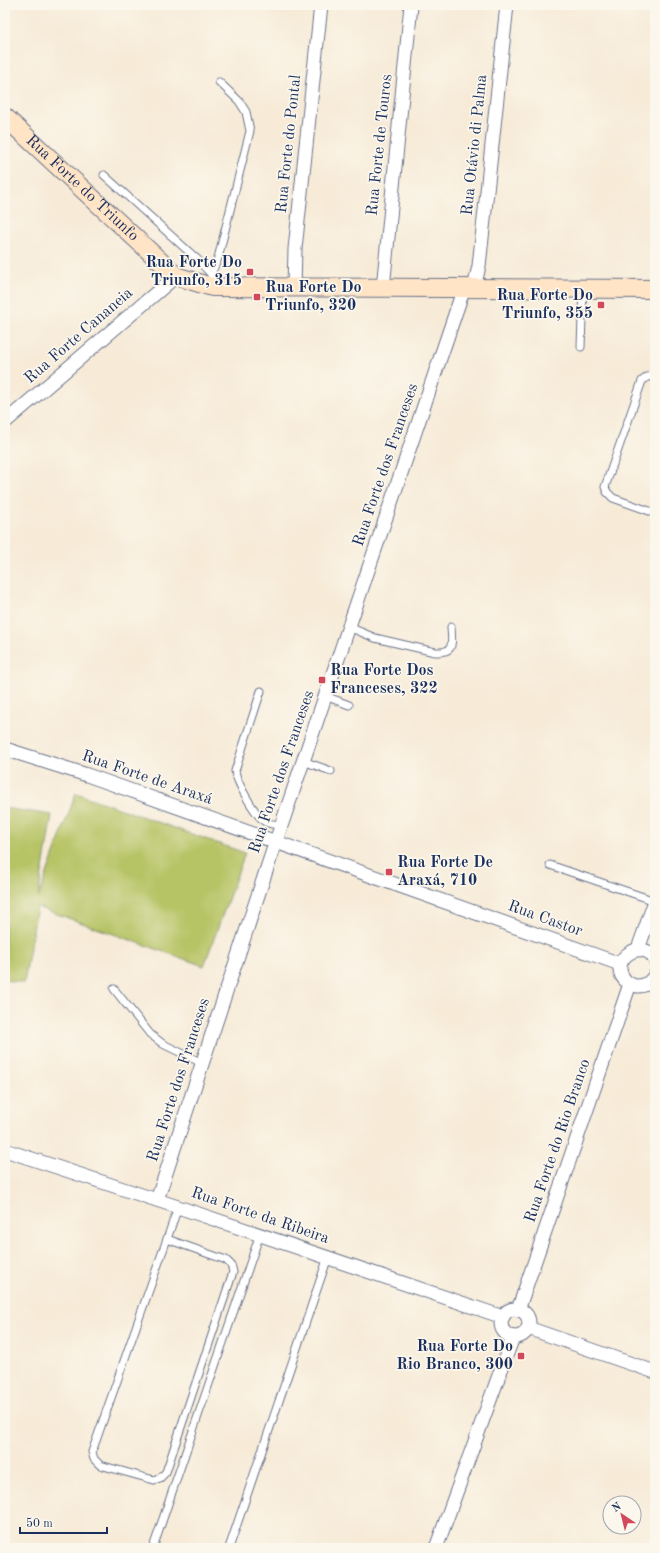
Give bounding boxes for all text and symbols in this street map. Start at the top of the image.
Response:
street label: Rua Forte de Touros [365,73,395,217]
street label: Rua Otávio di Palma [460,73,490,216]
street label: Rua Forte do Pontal [274,74,304,214]
street label: Rua Forte do Triunfo [22,132,141,245]
place label: Rua Forte Do Triunfo, 315 [145,255,242,289]
marker: Rua Forte Do Triunfo, 315 [245,267,255,277]
place label: Rua Forte Do Triunfo, 320 [265,280,362,314]
street label: Rua Forte Cananeia [22,285,136,387]
place label: Rua Forte Do Triunfo, 355 [496,288,593,322]
marker: Rua Forte Do Triunfo, 320 [252,292,262,302]
marker: Rua Forte Do Triunfo, 355 [596,300,606,310]
street label: Rua Forte dos Franceses [351,381,421,549]
place label: Rua Forte Dos Franceses, 322 [330,663,438,697]
marker: Rua Forte Dos Franceses, 322 [317,675,327,685]
street label: Rua Forte dos Franceses [247,688,317,856]
street label: Rua Forte de Araxá [80,748,215,808]
place label: Rua Forte De Araxá, 710 [397,855,493,889]
marker: Rua Forte De Araxá, 710 [384,867,394,877]
street label: Rua Castor [506,898,585,940]
street label: Rua Forte dos Franceses [145,996,213,1164]
street label: Rua Forte do Rio Branco [522,1057,594,1225]
street label: Rua Forte da Ribeira [189,1185,331,1247]
place label: Rua Forte Do Rio Branco, 300 [396,1339,513,1373]
marker: Rua Forte Do Rio Branco, 300 [516,1351,526,1361]
north arrow [602,1495,642,1535]
text: N [611,1501,624,1515]
scale bar [20,1509,107,1535]
text: 50 m [26,1517,53,1530]

